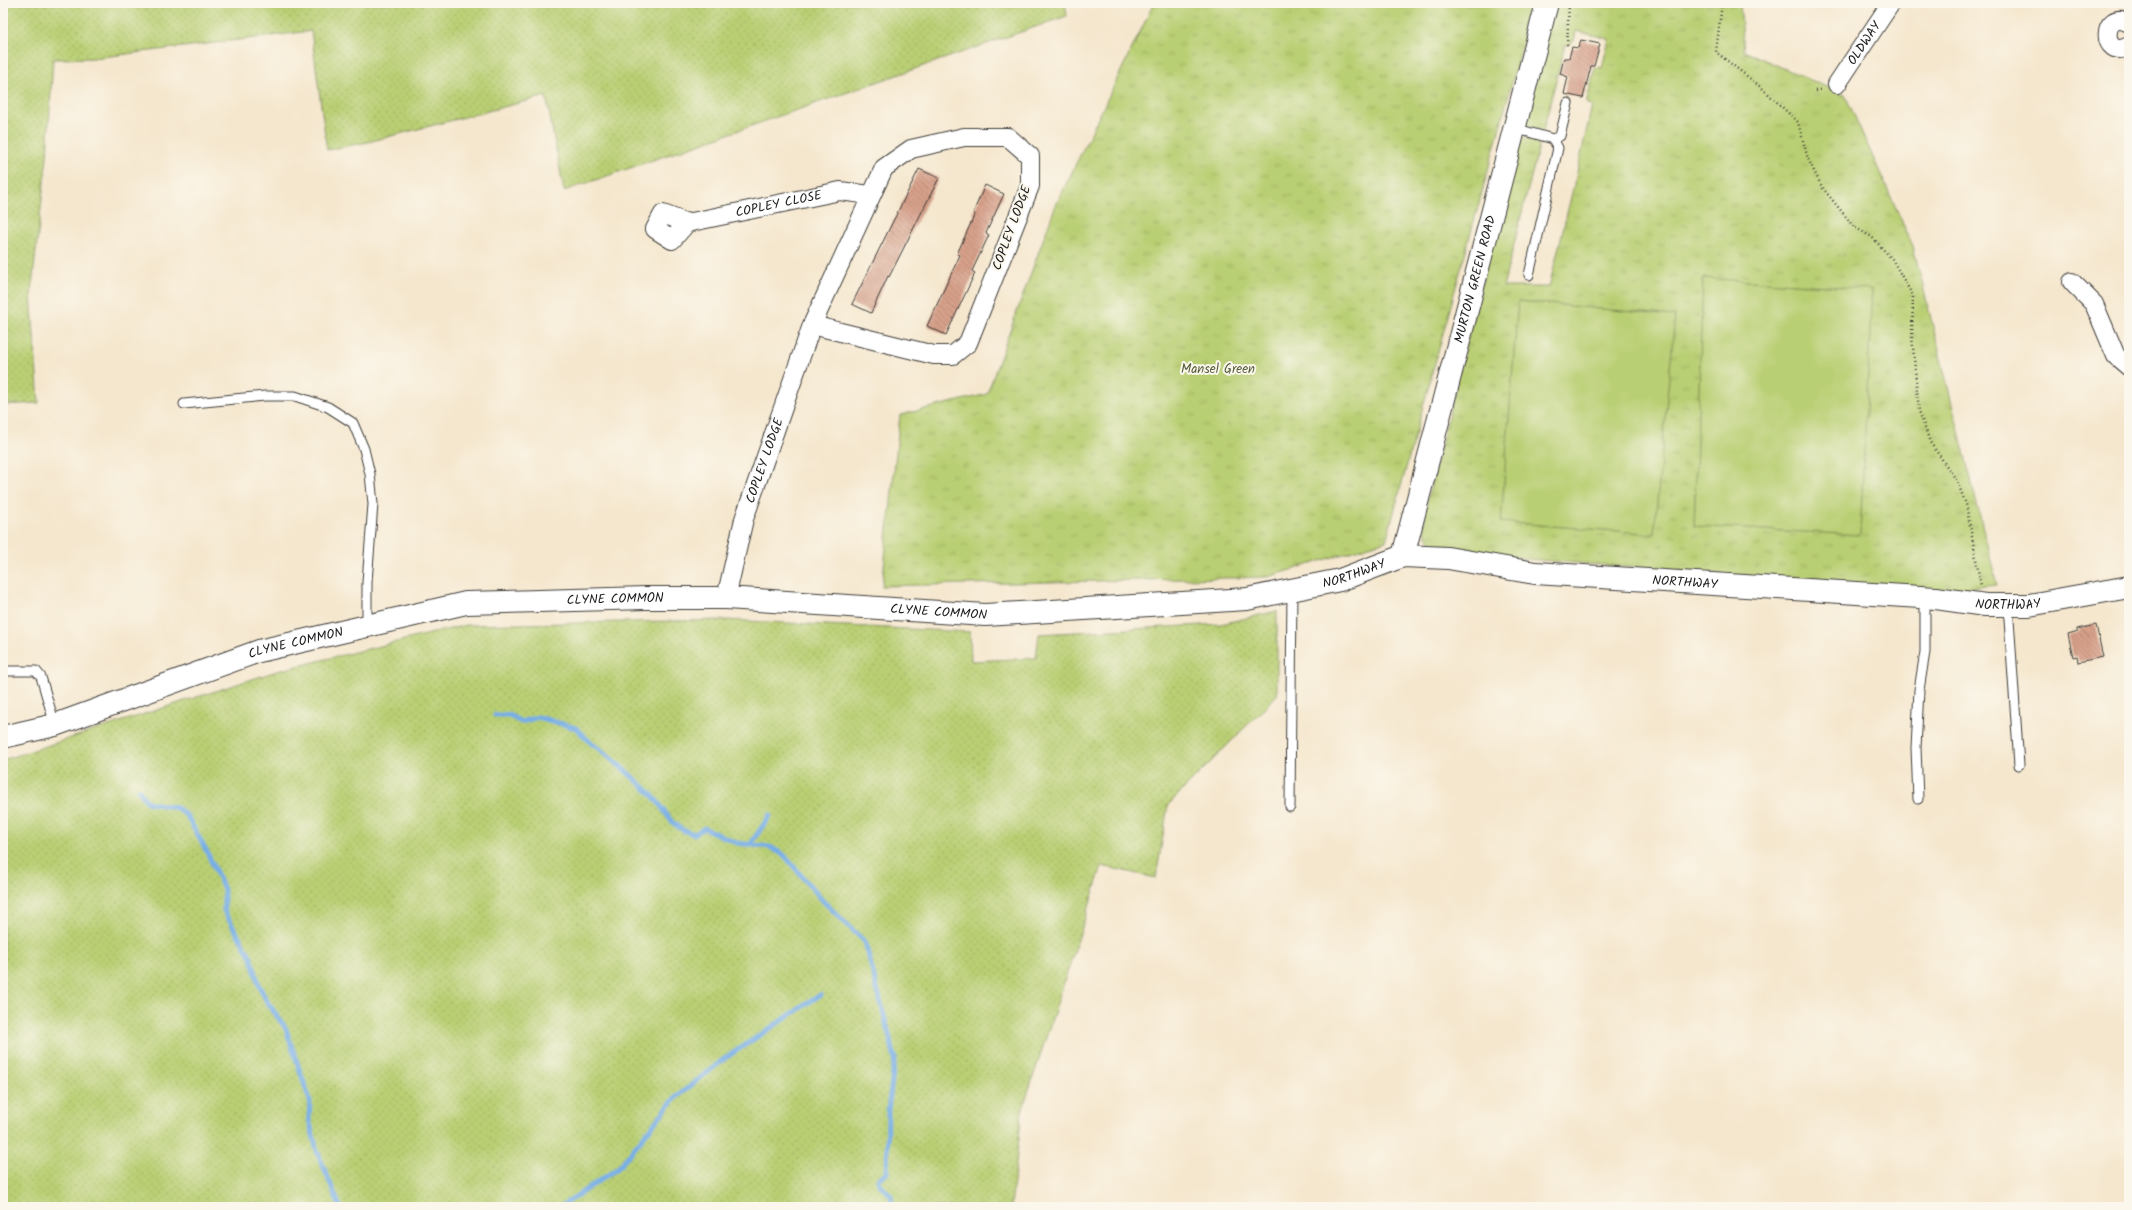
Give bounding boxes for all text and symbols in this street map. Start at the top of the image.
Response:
street label: OLDWAY [1842,17,1887,69]
street label: COPLEY LODGE [987,182,1037,274]
street label: COPLEY CLOSE [733,185,824,223]
street label: MURTON GREEN ROAD [1448,213,1502,345]
park label: Mansel Green [1181,359,1255,380]
street label: COPLEY LODGE [740,415,789,506]
street label: NORTHWAY [1321,553,1389,594]
street label: NORTHWAY [1652,570,1719,595]
street label: CLYNE COMMON [566,587,664,611]
street label: NORTHWAY [1974,592,2043,616]
street label: CLYNE COMMON [889,598,988,626]
street label: CLYNE COMMON [245,621,346,665]

